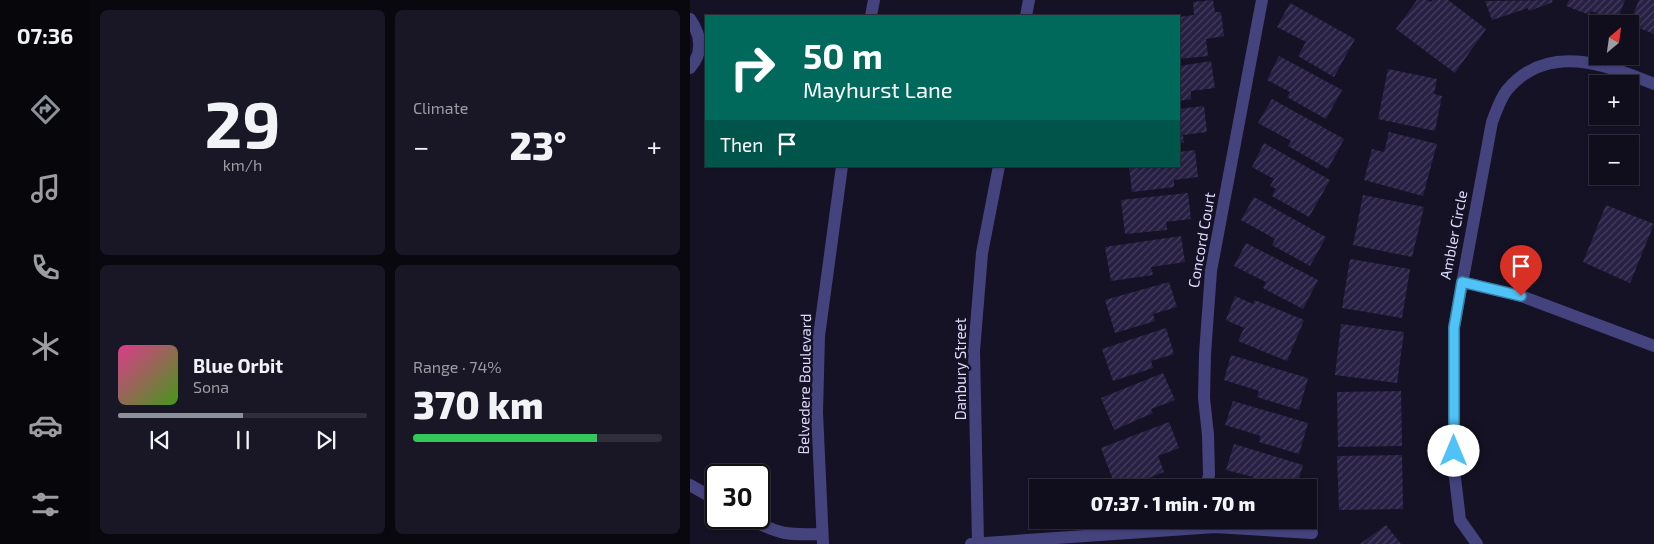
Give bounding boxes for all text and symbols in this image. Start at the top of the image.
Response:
north arrow [1589,15,1639,65]
map controls [1589,15,1639,185]
text: 07:36 [17,22,73,48]
text: 50 m [803,34,883,76]
icon: right [720,35,785,100]
button: + [1589,75,1639,125]
text: Mayhurst Lane [803,76,953,102]
text: 29 [204,83,281,161]
icon: directions [28,92,63,127]
text: Climate [413,98,468,117]
text: 23° [510,122,566,168]
text: − [413,129,429,163]
text: + [647,129,662,163]
icon: arrive [773,130,801,158]
text: Then [720,133,763,156]
button: − [1589,135,1639,185]
text: km/h [223,155,262,174]
icon: music [28,171,63,206]
street label: Ambler Circle [1436,189,1470,281]
street label: Concord Court [1184,190,1218,289]
pin [1500,245,1542,296]
icon: phone [28,250,63,285]
icon: arrive [1507,252,1535,280]
street label: Belvedere Boulevard [794,314,814,454]
street label: Danbury Street [951,317,969,420]
icon: climate [28,329,63,364]
text: Blue Orbit [193,354,283,377]
text: Range · 74% [413,357,502,376]
text: Sona [193,377,229,396]
text: 370 km [413,381,544,427]
icon: car [28,408,63,443]
position arrow [1427,424,1479,476]
icon: previous [146,426,174,454]
icon: pause [229,426,257,454]
icon: next [312,426,340,454]
speed limit sign: 30 [705,464,770,529]
icon: filters [28,487,63,522]
text: 07:37 · 1 min · 70 m [1091,492,1255,515]

